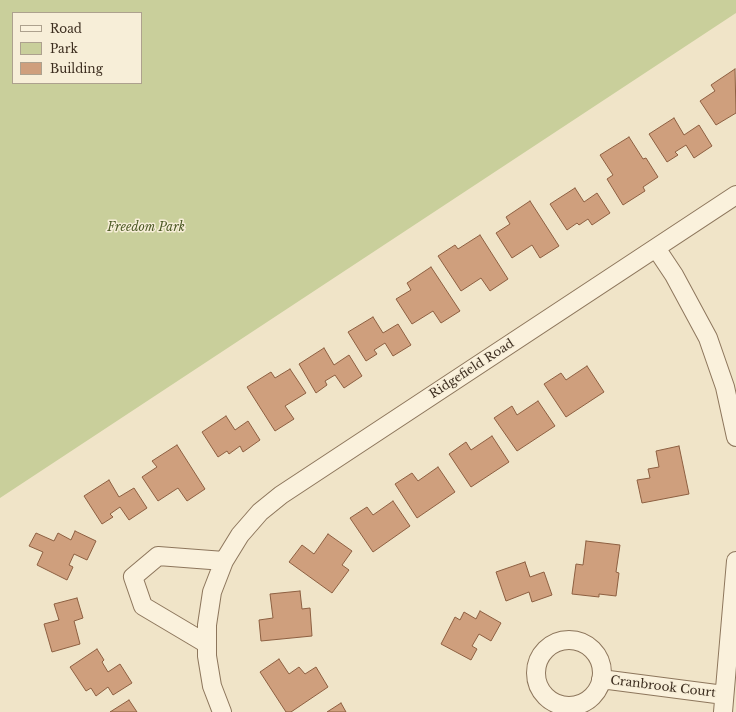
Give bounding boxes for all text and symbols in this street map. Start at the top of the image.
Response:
legend [12,12,142,84]
text: Road [50,21,82,36]
text: Park [50,41,78,56]
text: Building [50,61,103,76]
park label: Freedom Park [107,221,185,235]
street label: Ridgefield Road [427,336,517,402]
street label: Cranbrook Court [610,673,716,701]

